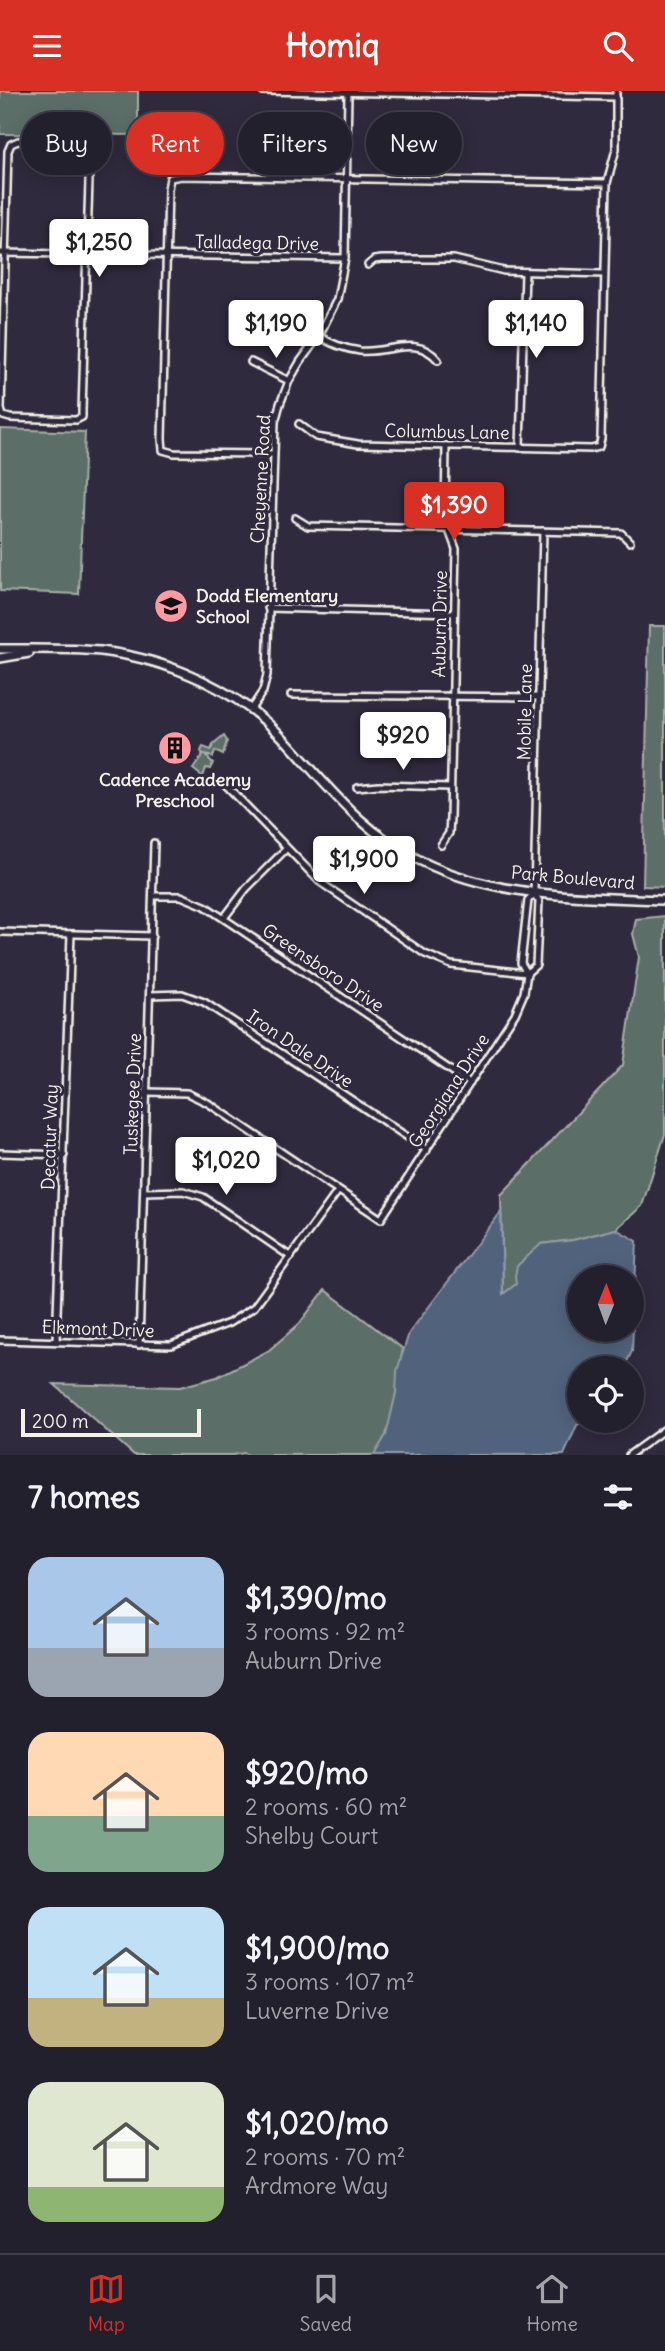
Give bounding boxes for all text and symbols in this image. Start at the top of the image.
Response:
text: Homiq [286,25,379,66]
icon: menu [28,27,66,65]
icon: search [599,27,637,65]
chip: Buy [21,112,112,175]
chip: Rent [126,112,224,175]
chip: Filters [238,112,352,175]
chip: New [366,112,462,175]
pin: $1,250 [42,219,156,279]
text: $1,250 [65,227,133,256]
street label: Talladega Drive [195,230,319,255]
pin: $1,190 [219,301,333,360]
pin: $1,140 [479,301,593,360]
text: $1,190 [245,308,307,337]
text: $1,140 [505,308,567,337]
street label: Cheyenne Road [246,414,275,544]
street label: Columbus Lane [384,419,510,444]
pin: $1,390 [397,483,511,542]
text: $1,390 [420,490,488,519]
street label: Auburn Drive [427,570,452,678]
place label: Dodd Elementary School [196,584,338,628]
school or university icon: Dodd Elementary School [152,587,190,625]
street label: Mobile Lane [512,663,537,760]
pin: $920 [362,713,444,772]
text: $920 [376,720,430,749]
building icon: Cadence Academy Preschool [156,729,194,767]
place label: Cadence Academy Preschool [99,768,251,812]
pin: $1,900 [307,837,421,896]
text: $1,900 [329,844,399,873]
street label: Park Boulevard [510,861,636,894]
street label: Greensboro Drive [258,918,389,1017]
street label: Iron Dale Drive [243,1005,358,1093]
street label: Georgiana Drive [403,1029,494,1152]
street label: Tuskegee Drive [119,1033,146,1155]
street label: Decatur Way [36,1084,63,1190]
pin: $1,020 [169,1137,283,1197]
text: $1,020 [191,1145,261,1174]
north arrow [567,1265,644,1342]
map controls [567,1265,644,1433]
street label: Elkmont Drive [41,1315,155,1342]
button: locate [567,1356,644,1433]
scale bar [21,1406,201,1438]
text: 200 m [32,1409,89,1433]
text: 7 homes [28,1478,140,1516]
icon: filters [599,1478,637,1516]
text: $1,390/mo [245,1579,387,1617]
icon: home [84,1585,168,1669]
text: 3 rooms · 92 m² [245,1617,405,1646]
text: Auburn Drive [245,1646,382,1675]
text: $920/mo [245,1754,368,1792]
icon: home [84,1760,168,1844]
text: 2 rooms · 60 m² [245,1792,407,1821]
text: Shelby Court [245,1821,378,1850]
text: $1,900/mo [245,1929,389,1967]
icon: home [84,1935,168,2019]
text: 3 rooms · 107 m² [245,1967,415,1996]
text: Luverne Drive [245,1996,389,2025]
text: $1,020/mo [245,2104,389,2142]
icon: home [84,2110,168,2194]
text: 2 rooms · 70 m² [245,2142,405,2171]
text: Ardmore Way [245,2171,388,2200]
tab: Map [87,2270,125,2336]
tab: Saved [300,2270,352,2336]
tab: Home [526,2270,578,2336]

